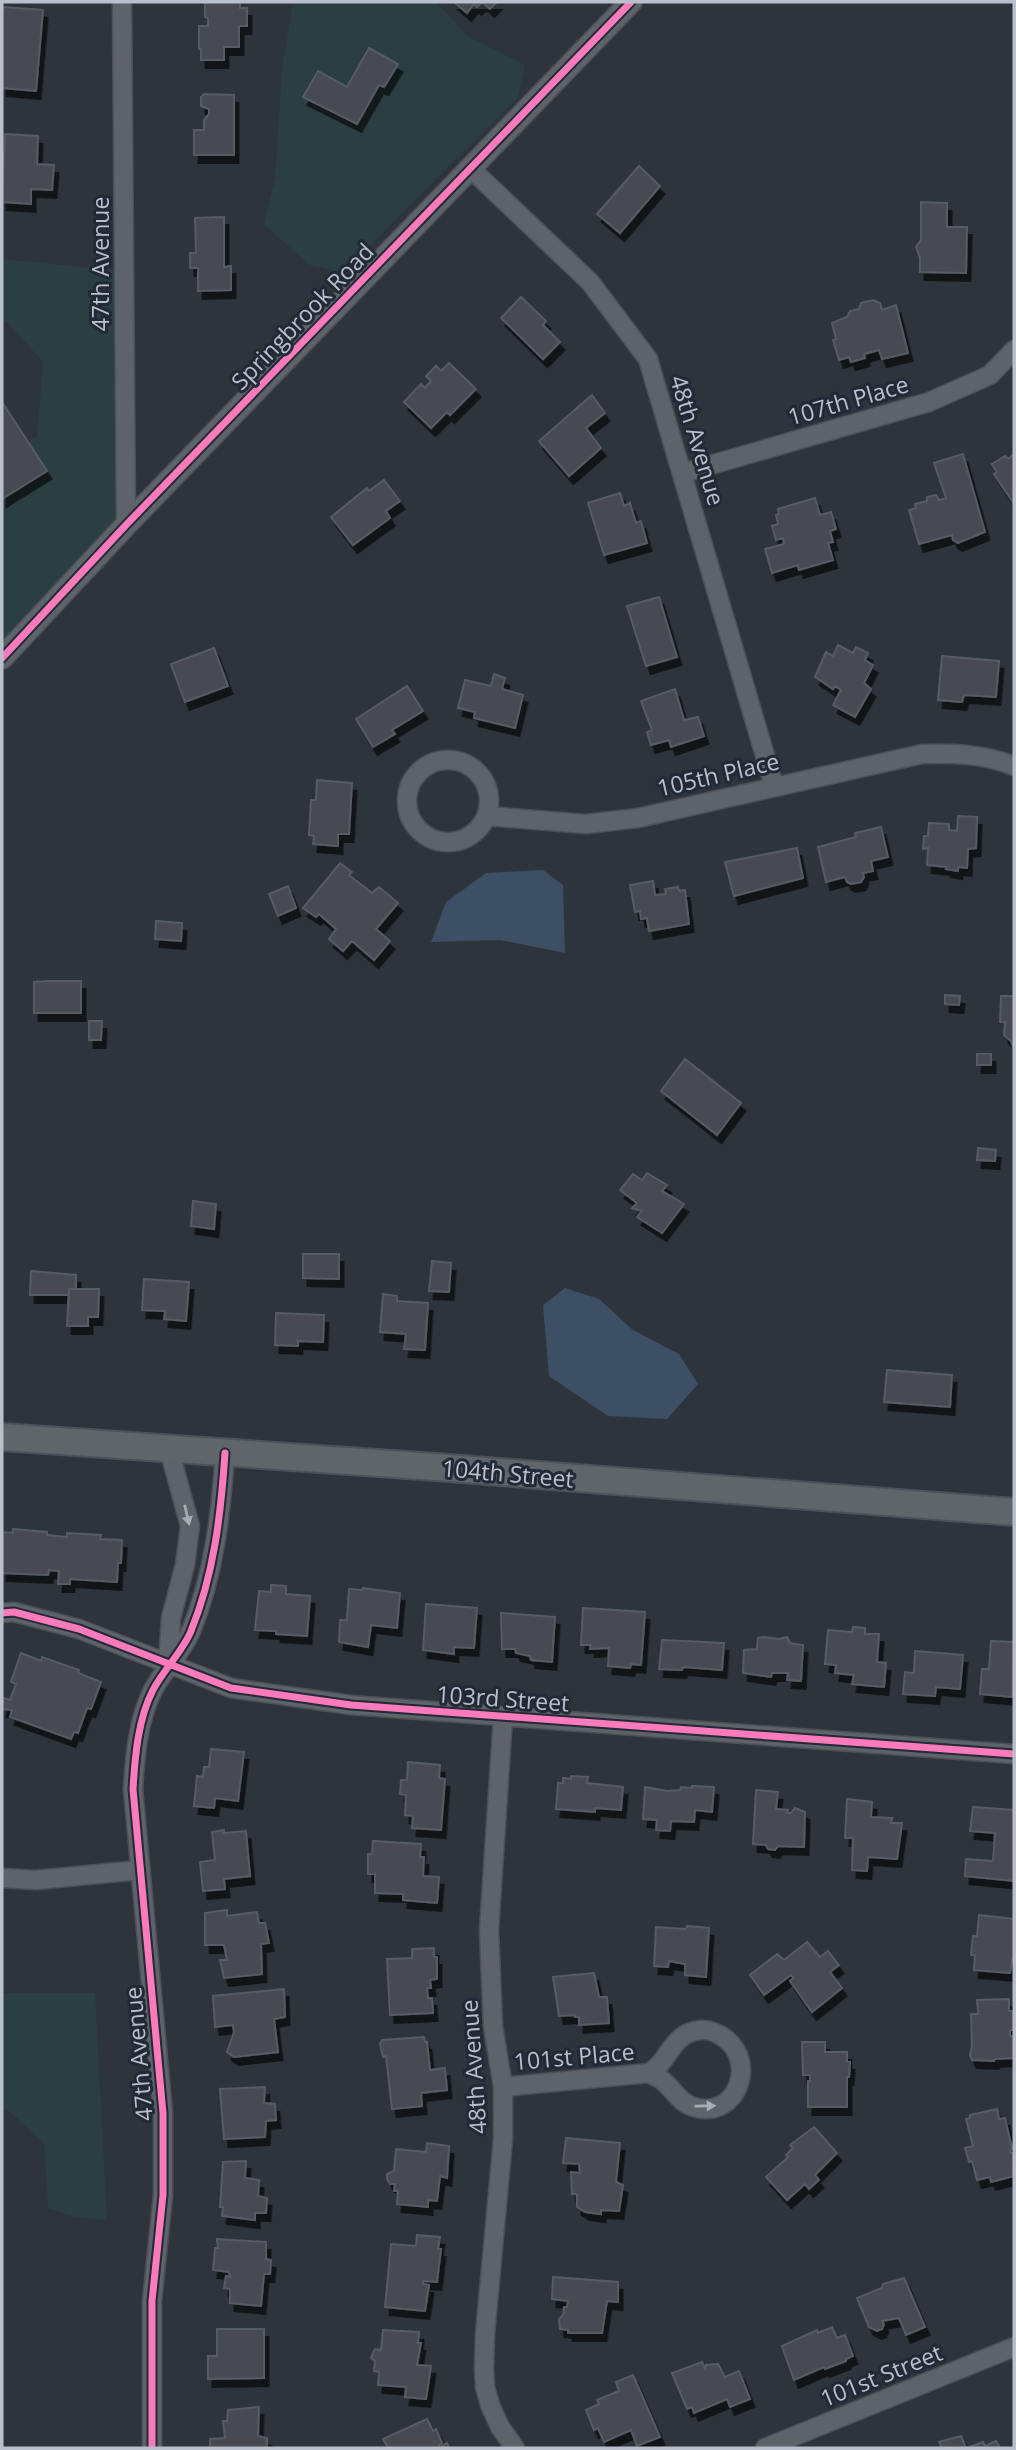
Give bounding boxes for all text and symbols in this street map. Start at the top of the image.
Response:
street label: 47th Avenue [84,197,116,331]
street label: Springbrook Road [224,236,380,396]
street label: 107th Place [784,368,912,432]
street label: 48th Avenue [663,371,733,509]
street label: 105th Place [654,744,782,804]
street label: 104th Street [441,1451,575,1495]
one-way arrow [182,1504,193,1526]
street label: 103rd Street [435,1677,571,1719]
street label: 47th Avenue [116,1986,160,2122]
street label: 48th Avenue [452,1999,494,2135]
street label: 101st Place [512,2035,636,2077]
one-way arrow [694,2100,716,2112]
street label: 101st Street [815,2336,947,2414]

